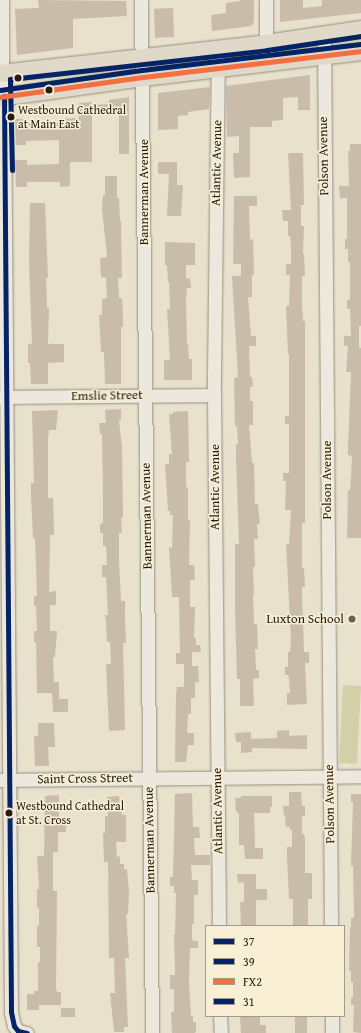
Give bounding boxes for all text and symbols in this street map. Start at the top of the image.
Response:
unlabelled marker [13,73,23,83]
unlabelled marker [44,85,54,95]
place label: Westbound Cathedral at Main East [18,103,126,131]
marker: Westbound Cathedral at Main East [6,112,16,122]
street label: Polson Avenue [316,116,332,196]
street label: Atlantic Avenue [208,120,226,206]
street label: Bannerman Avenue [136,139,152,245]
street label: Emslie Street [71,388,143,404]
street label: Polson Avenue [319,440,335,520]
street label: Atlantic Avenue [207,444,223,530]
street label: Bannerman Avenue [138,463,156,569]
place label: Luxton School [266,611,344,627]
marker: Luxton School [347,614,357,624]
street label: Polson Avenue [322,764,338,844]
street label: Atlantic Avenue [209,768,227,854]
street label: Saint Cross Street [37,770,133,788]
street label: Bannerman Avenue [141,787,159,893]
place label: Westbound Cathedral at St. Cross [16,799,124,827]
marker: Westbound Cathedral at St. Cross [4,808,14,818]
legend [205,925,345,1017]
text: 37 [243,933,255,950]
text: 39 [243,953,255,970]
text: FX2 [243,973,262,990]
text: 31 [243,993,255,1010]

